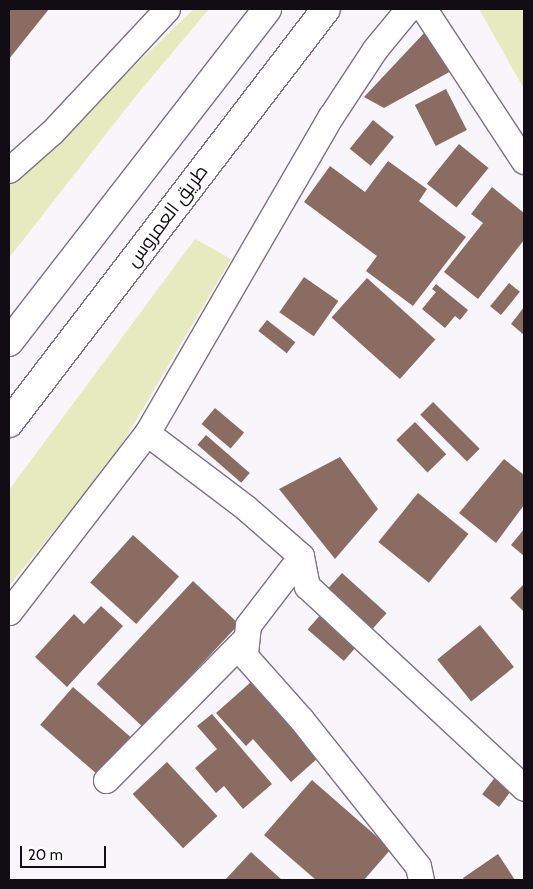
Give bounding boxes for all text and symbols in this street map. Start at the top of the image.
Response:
street label: طريق العمروس [121,160,213,272]
scale bar [22,836,109,868]
text: 20 m [28,846,63,864]

